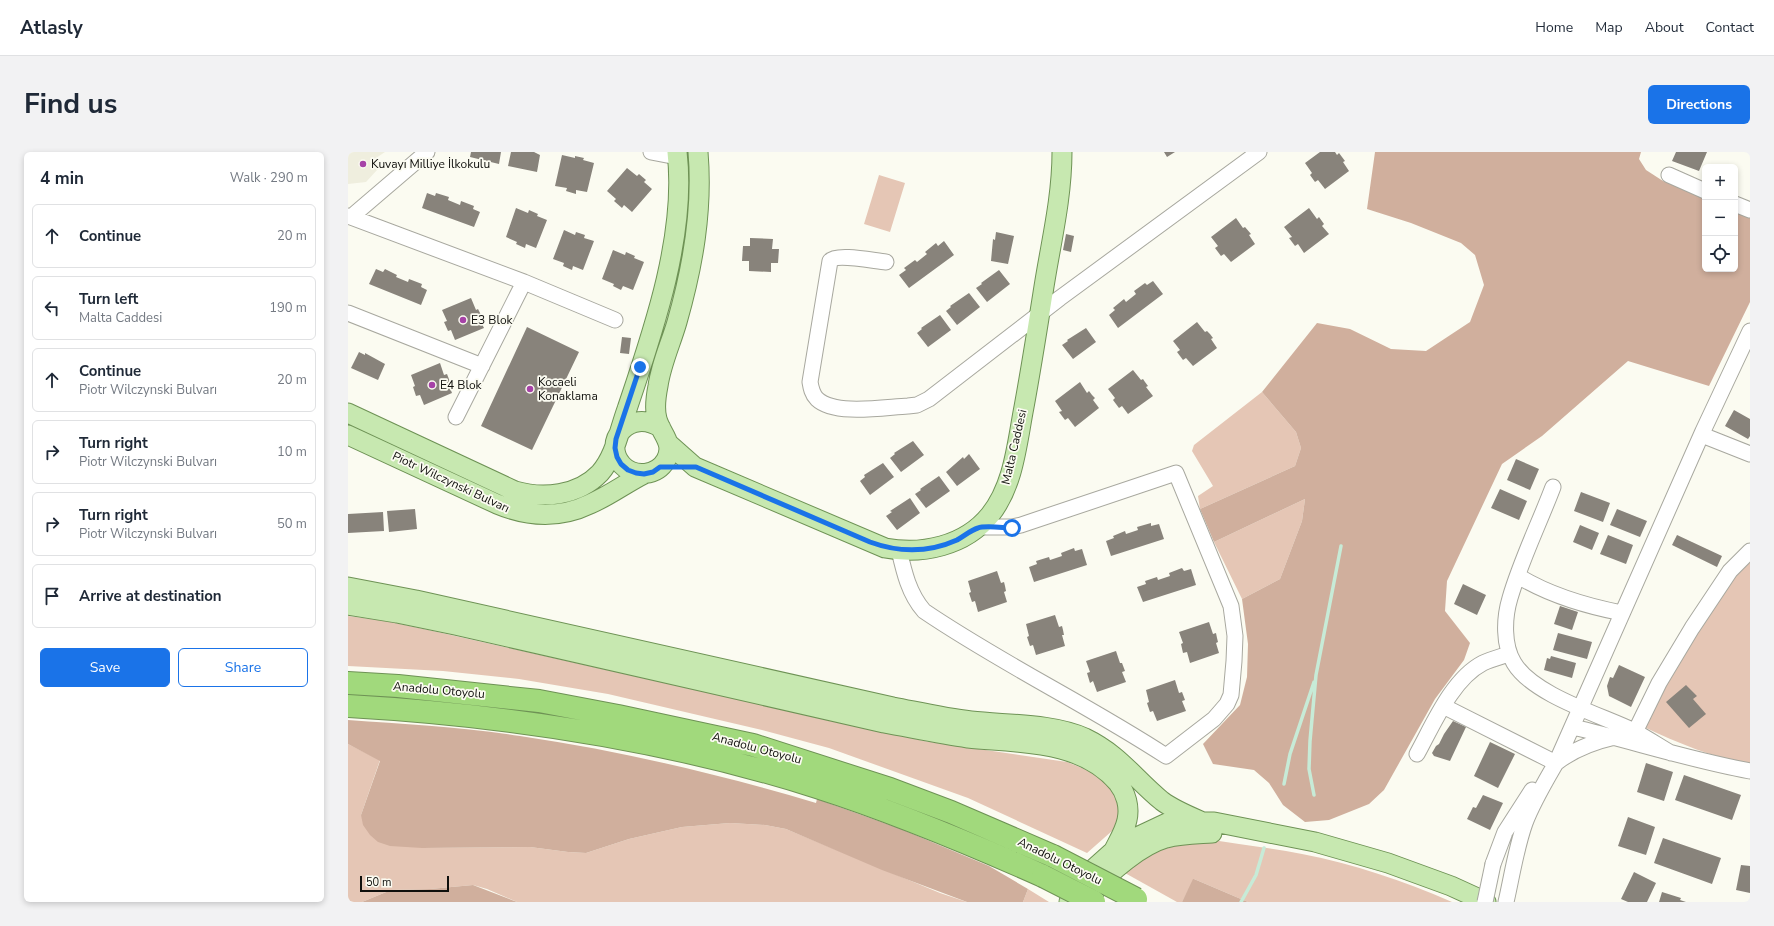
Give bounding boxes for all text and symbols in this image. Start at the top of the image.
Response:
text: Atlasly [20,15,83,41]
text: Home [1535,18,1573,37]
text: Map [1595,18,1623,37]
text: About [1645,18,1684,37]
text: Contact [1706,18,1754,37]
text: Find us [24,85,118,123]
button: Directions [1648,85,1750,124]
place label: Kuvayı Milliye İlkokulu [371,156,490,172]
marker: Kuvayı Milliye İlkokulu [358,159,368,169]
map controls [1702,164,1738,272]
button: + [1702,164,1738,200]
text: 4 min [40,167,84,190]
text: Walk · 290 m [230,169,308,187]
button: − [1702,200,1738,236]
icon: ahead [41,225,63,247]
text: Continue [79,226,141,246]
text: 20 m [277,227,307,245]
button: locate [1702,236,1738,272]
text: Turn left [79,289,138,309]
icon: left [41,297,63,319]
text: 190 m [269,299,307,317]
text: Malta Caddesi [79,309,162,327]
place label: E3 Blok [471,312,514,328]
marker: E3 Blok [458,315,468,325]
route end [631,358,649,376]
text: Continue [79,361,141,381]
icon: ahead [41,369,63,391]
text: 20 m [277,371,307,389]
place label: Kocaeli Konaklama [538,374,598,404]
place label: E4 Blok [440,377,483,393]
marker: E4 Blok [427,380,437,390]
text: Piotr Wilczynski Bulvarı [79,381,217,399]
marker: Kocaeli Konaklama [525,384,535,394]
street label: Malta Caddesi [998,408,1030,486]
text: Turn right [79,433,148,453]
icon: right [41,441,63,463]
text: 10 m [277,443,307,461]
street label: Piotr Wilczynski Bulvarı [390,448,512,516]
text: Piotr Wilczynski Bulvarı [79,453,217,471]
text: Turn right [79,505,148,525]
icon: right [41,513,63,535]
text: 50 m [277,515,307,533]
route start [1003,519,1021,537]
text: Piotr Wilczynski Bulvarı [79,525,217,543]
icon: arrive [41,585,63,607]
text: Arrive at destination [79,586,222,606]
button: Save [40,648,170,687]
button: Share [178,648,308,687]
street label: Anadolu Otoyolu [393,678,485,702]
street label: Anadolu Otoyolu [711,728,803,768]
street label: Anadolu Otoyolu [1015,834,1105,888]
scale bar [360,874,449,893]
text: 50 m [366,875,391,890]

